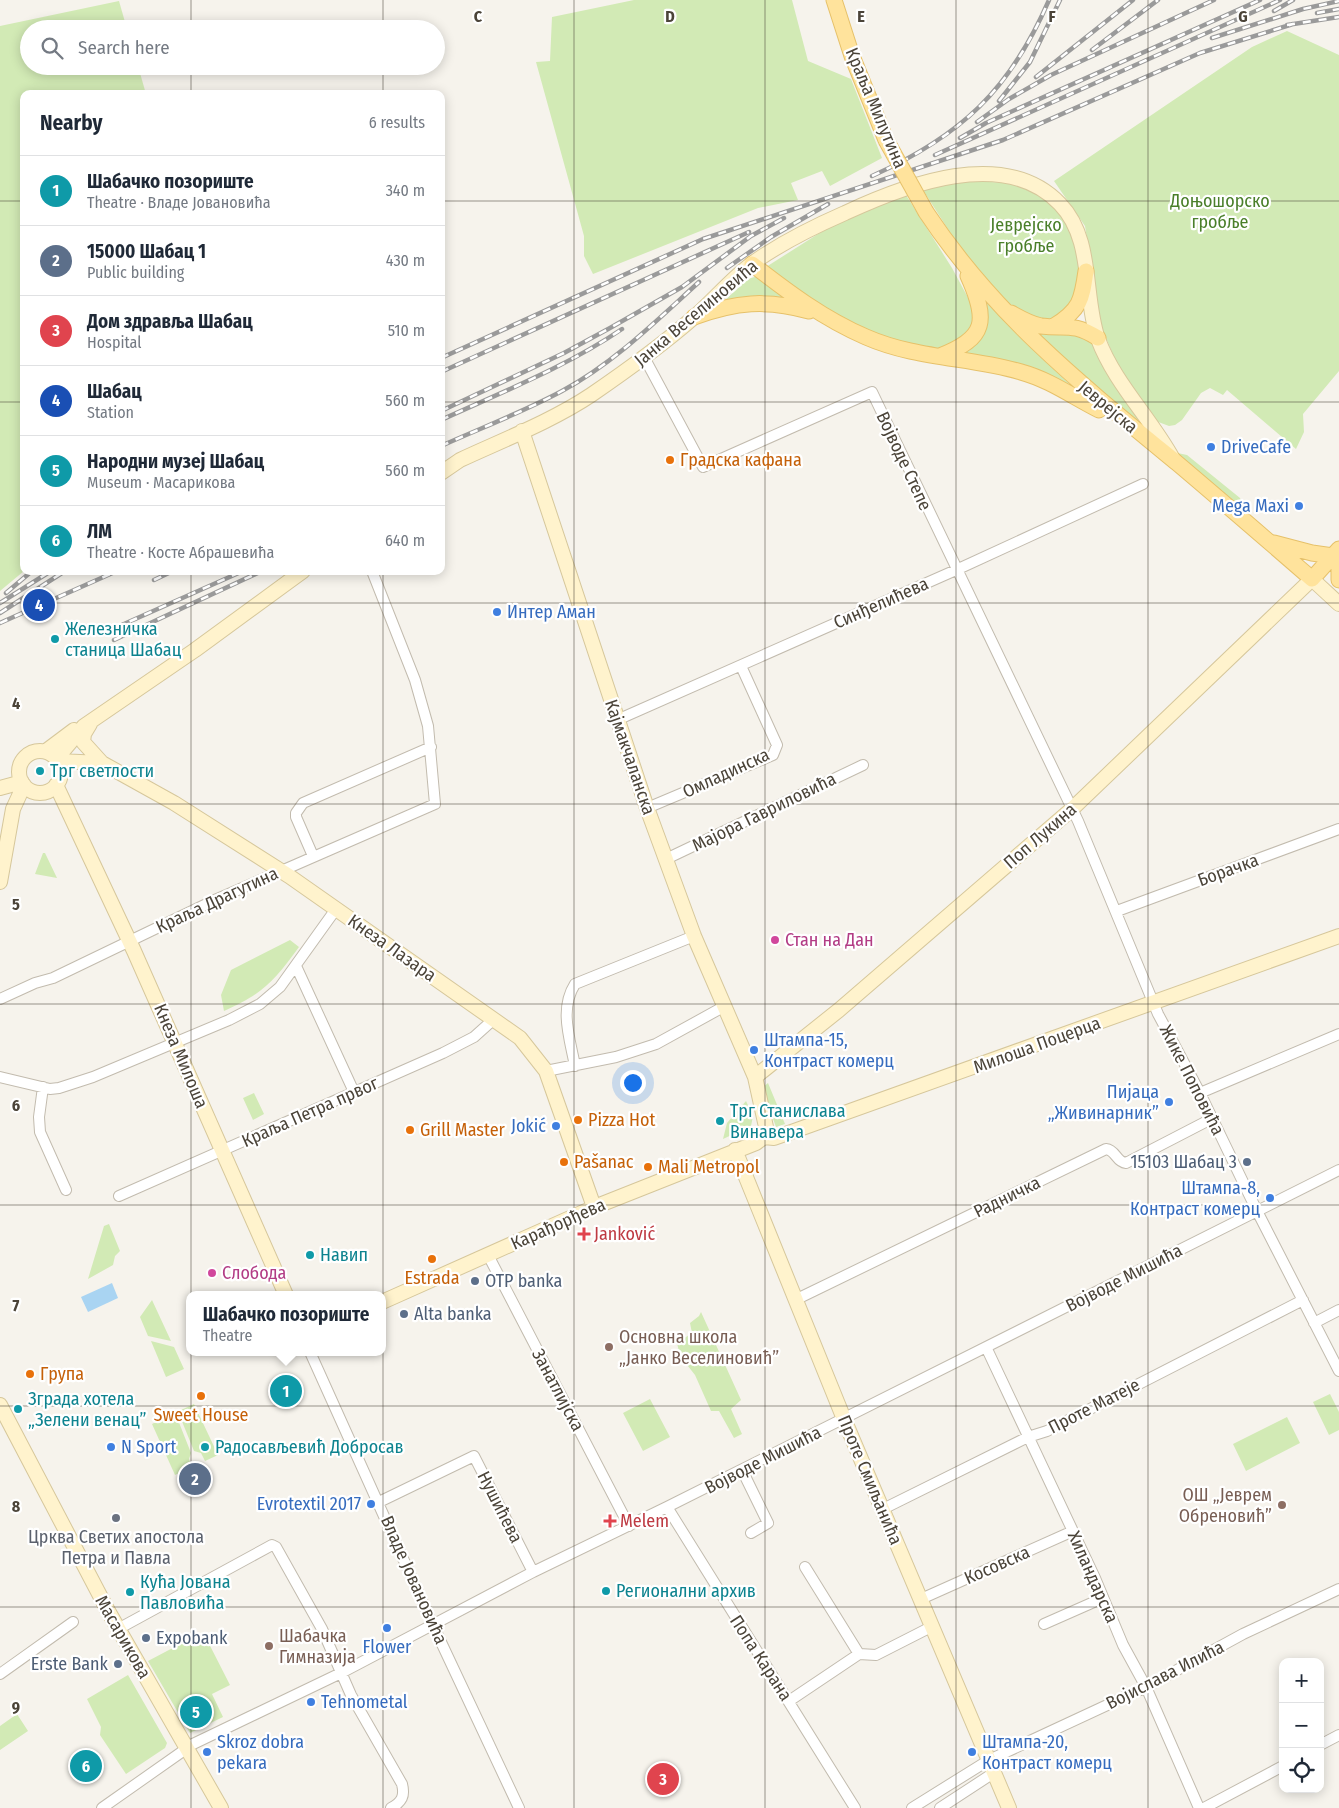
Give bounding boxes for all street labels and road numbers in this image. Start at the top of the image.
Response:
street label: Краља Милутина [841,44,911,172]
street label: Јанка Веселиновића [630,255,762,371]
street label: Јеврејска [1074,376,1142,438]
street label: Војводе Степе [871,408,937,514]
street label: Синђелићева [830,572,932,634]
street label: Кајмакчаланска [600,696,660,818]
street label: Омладинска [679,743,773,803]
street label: Мајора Гавриловића [688,768,840,856]
street label: Поп Лукина [999,798,1081,874]
street label: Борачка [1195,849,1262,891]
street label: Краља Драгутина [152,862,282,938]
street label: Кнеза Лазара [344,910,441,987]
street label: Кнеза Милоша [149,1000,213,1112]
street label: Милоша Поцерца [970,1012,1104,1078]
street label: Жике Поповића [1155,1021,1229,1139]
street label: Краља Петра првог [238,1072,382,1152]
street label: Радничка [970,1171,1044,1223]
street label: Карађорђева [507,1193,609,1255]
street label: Војводе Мишића [1062,1239,1186,1317]
street label: Занатлијска [527,1345,589,1435]
street label: Проте Матеје [1044,1373,1144,1438]
street label: Проте Смиљанића [833,1412,907,1548]
street label: Војводе Мишића [701,1421,825,1499]
street label: Нушићева [473,1467,528,1547]
street label: Владе Јовановића [376,1512,452,1648]
street label: Хиландарска [1063,1528,1123,1627]
street label: Косовска [961,1541,1033,1589]
street label: Масарикова [90,1591,156,1683]
street label: Попа Карана [725,1611,797,1705]
street label: Војислава Илића [1102,1636,1228,1714]

